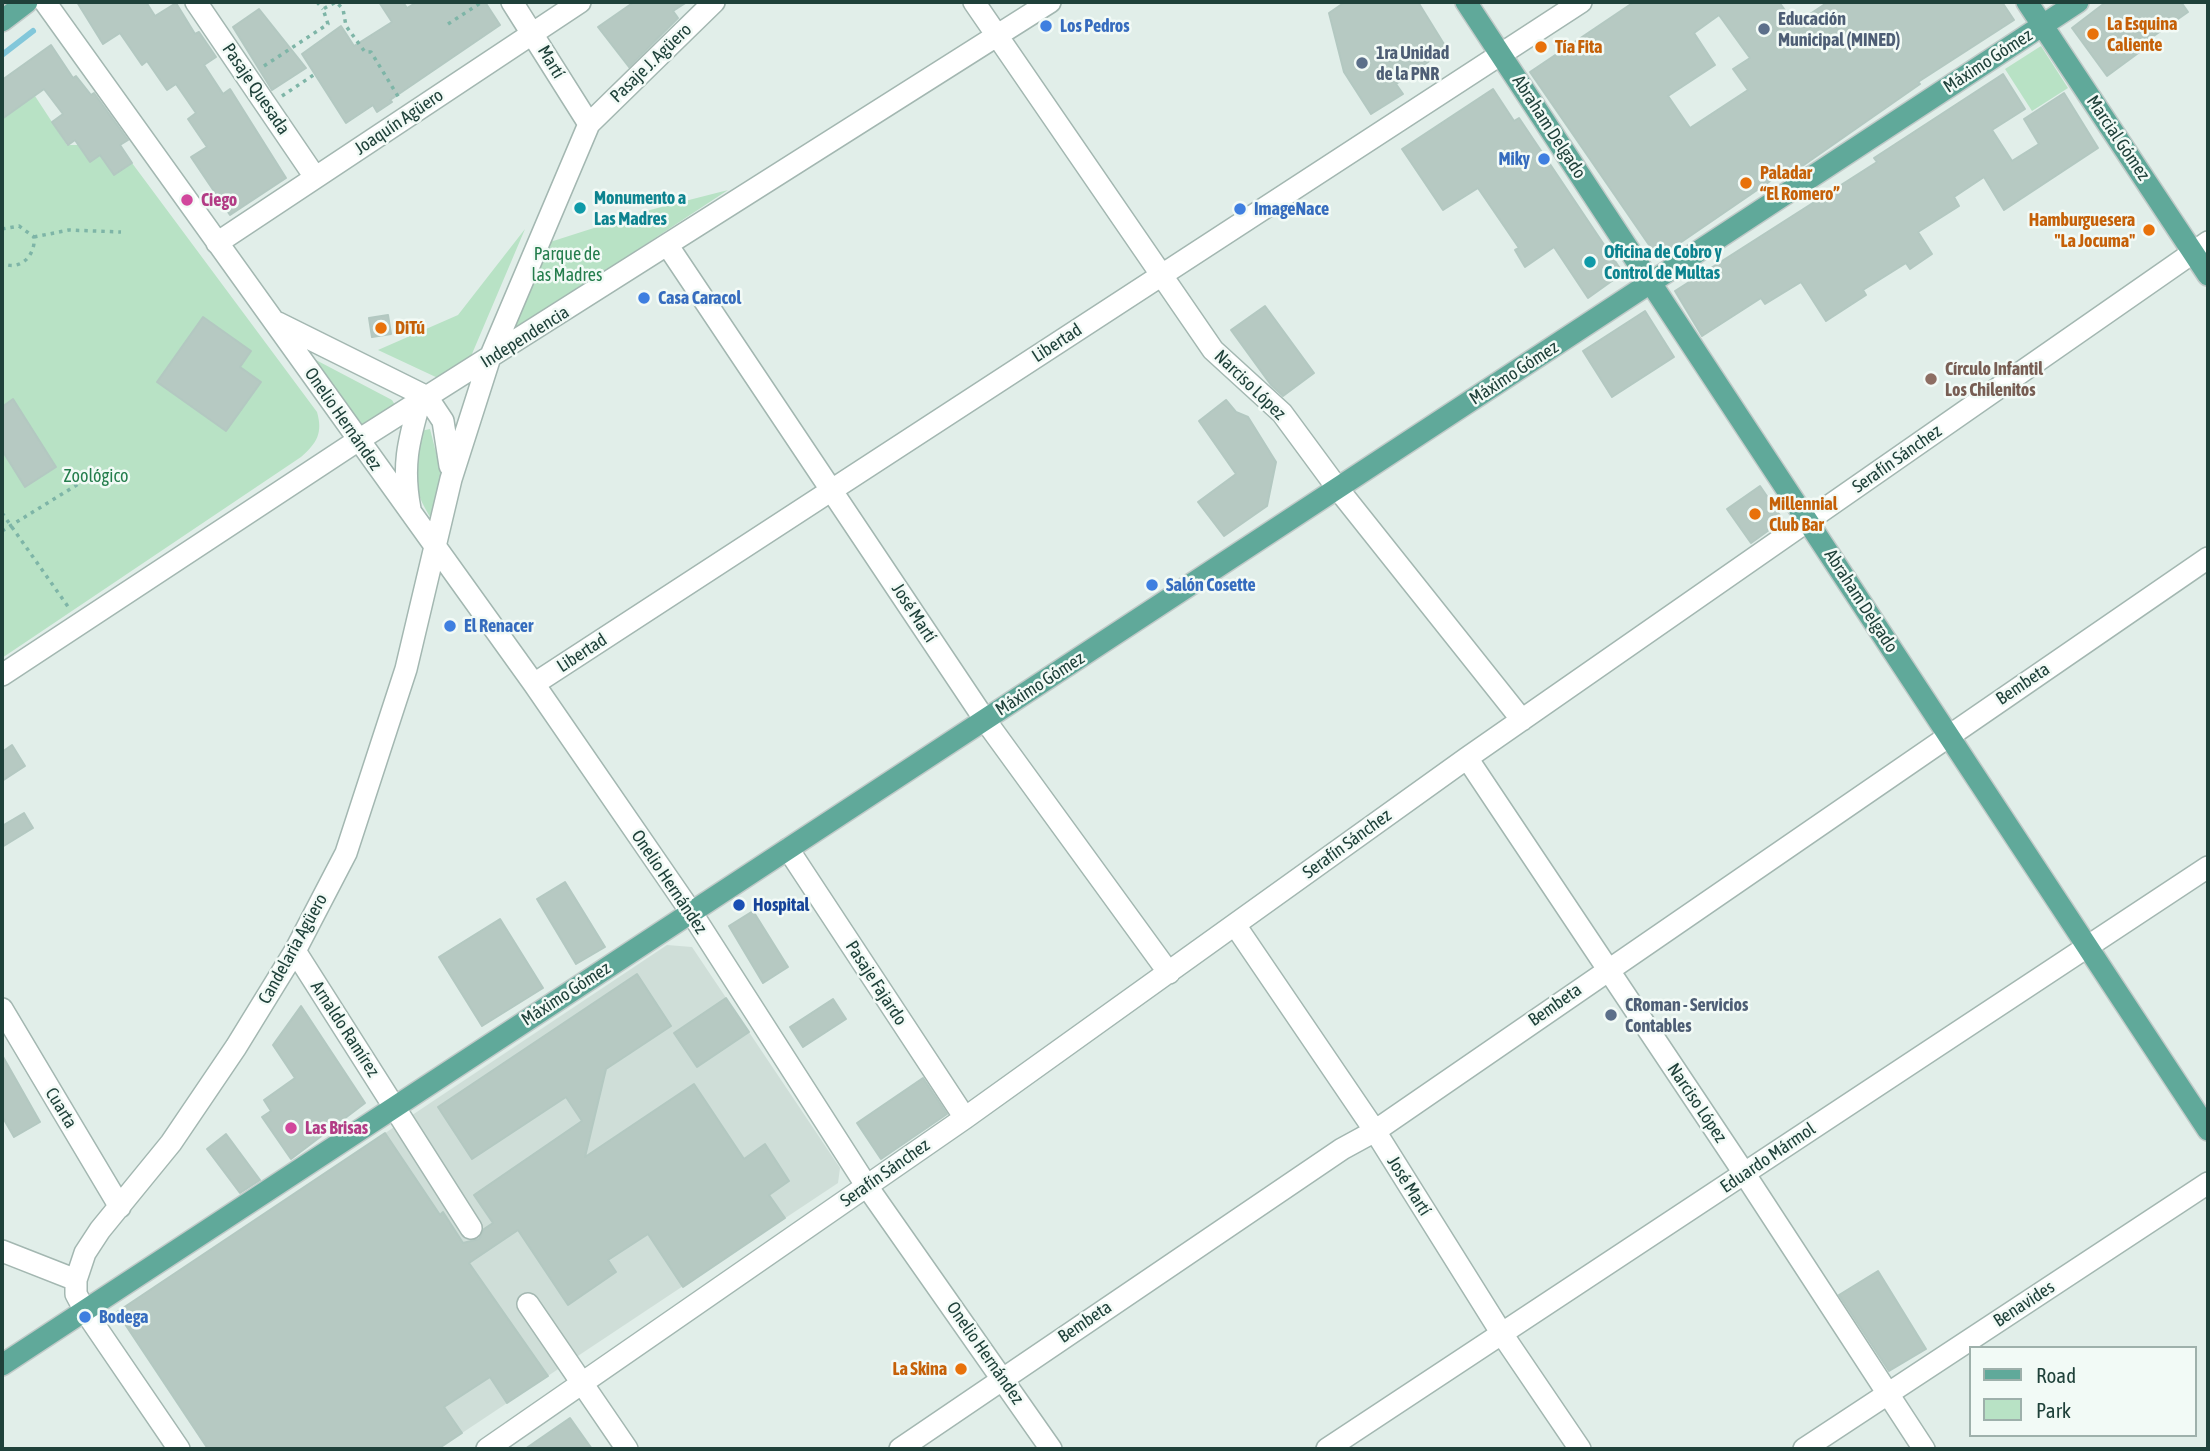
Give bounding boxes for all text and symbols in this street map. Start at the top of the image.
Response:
place label: Educación Municipal (MINED) [1778,8,1900,50]
place label: La Esquina Caliente [2107,13,2177,56]
place label: Los Pedros [1060,15,1130,37]
marker: Los Pedros [1038,18,1054,34]
street label: Pasaje J. Agüero [606,19,696,107]
marker: Educación Municipal (MINED) [1756,21,1772,37]
street label: Máximo Gómez [1940,24,2036,98]
marker: La Esquina Caliente [2085,26,2101,42]
place label: Tía Fita [1555,36,1602,58]
street label: Pasaje Quesada [218,39,294,139]
marker: Tía Fita [1533,39,1549,55]
street label: Martí [533,41,569,83]
place label: 1ra Unidad de la PNR [1376,42,1449,84]
marker: 1ra Unidad de la PNR [1354,55,1370,71]
street label: Abraham Delgado [1508,71,1590,183]
street label: Joaquín Agüero [351,84,447,160]
street label: Marcial Gómez [2082,91,2154,185]
place label: Miky [1498,148,1530,170]
marker: Miky [1536,151,1552,167]
place label: Paladar “El Romero” [1760,162,1840,204]
marker: Paladar “El Romero” [1738,175,1754,191]
place label: Monumento a Las Madres [594,187,686,230]
place label: Ciego [201,189,237,211]
marker: Ciego [179,192,195,208]
place label: ImageNace [1254,198,1329,220]
marker: Monumento a Las Madres [572,200,588,216]
marker: ImageNace [1232,201,1248,217]
place label: Hamburguesera "La Jocuma" [2029,209,2135,252]
marker: Hamburguesera "La Jocuma" [2141,222,2157,238]
place label: Oficina de Cobro y Control de Multas [1604,241,1722,284]
park label: Parque de las Madres [532,243,602,286]
marker: Oficina de Cobro y Control de Multas [1582,254,1598,270]
place label: Casa Caracol [658,287,741,309]
marker: Casa Caracol [636,290,652,306]
street label: Independencia [477,301,573,373]
place label: DiTú [395,317,425,339]
street label: Libertad [1028,319,1086,367]
marker: DiTú [373,320,389,336]
street label: Máximo Gómez [1466,336,1562,410]
street label: Narciso López [1210,346,1290,424]
place label: Círculo Infantil Los Chilenitos [1945,358,2043,400]
street label: Onelio Hernández [300,364,386,474]
marker: Círculo Infantil Los Chilenitos [1923,371,1939,387]
street label: Serafín Sánchez [1848,420,1946,498]
park label: Zoológico [63,465,129,487]
place label: Millennial Club Bar [1769,493,1837,536]
marker: Millennial Club Bar [1747,506,1763,522]
street label: Abraham Delgado [1820,545,1902,657]
place label: Salón Cosette [1166,574,1256,596]
marker: Salón Cosette [1144,577,1160,593]
street label: José Martí [887,579,941,647]
place label: El Renacer [464,615,533,637]
marker: El Renacer [442,618,458,634]
street label: Libertad [553,629,611,677]
street label: Máximo Gómez [992,647,1088,721]
street label: Bembeta [1992,658,2054,710]
street label: Serafín Sánchez [1299,805,1395,883]
street label: Onelio Hernández [626,826,712,938]
street label: Candelaria Agüero [254,890,332,1008]
place label: Hospital [753,894,809,916]
marker: Hospital [731,897,747,913]
street label: Pasaje Fajardo [841,937,911,1029]
street label: Máximo Gómez [518,957,614,1031]
street label: Arnaldo Ramírez [306,977,384,1081]
street label: Bembeta [1524,979,1586,1031]
place label: CRoman - Servicios Contables [1625,994,1748,1036]
marker: CRoman - Servicios Contables [1603,1007,1619,1023]
street label: Narciso López [1663,1059,1731,1147]
street label: Cuarta [40,1084,82,1132]
place label: Las Brisas [305,1117,368,1139]
street label: Eduardo Mármol [1716,1118,1820,1198]
marker: Las Brisas [283,1120,299,1136]
street label: Serafín Sánchez [836,1134,934,1212]
street label: José Martí [1382,1152,1436,1220]
street label: Benavides [1989,1276,2059,1332]
street label: Bembeta [1054,1296,1116,1348]
street label: Onelio Hernández [942,1298,1028,1408]
place label: Bodega [99,1306,148,1328]
marker: Bodega [77,1309,93,1325]
legend [1968,1346,2196,1437]
place label: La Skina [893,1358,947,1380]
marker: La Skina [953,1361,969,1377]
text: Road [2036,1363,2076,1387]
text: Park [2036,1398,2071,1422]

